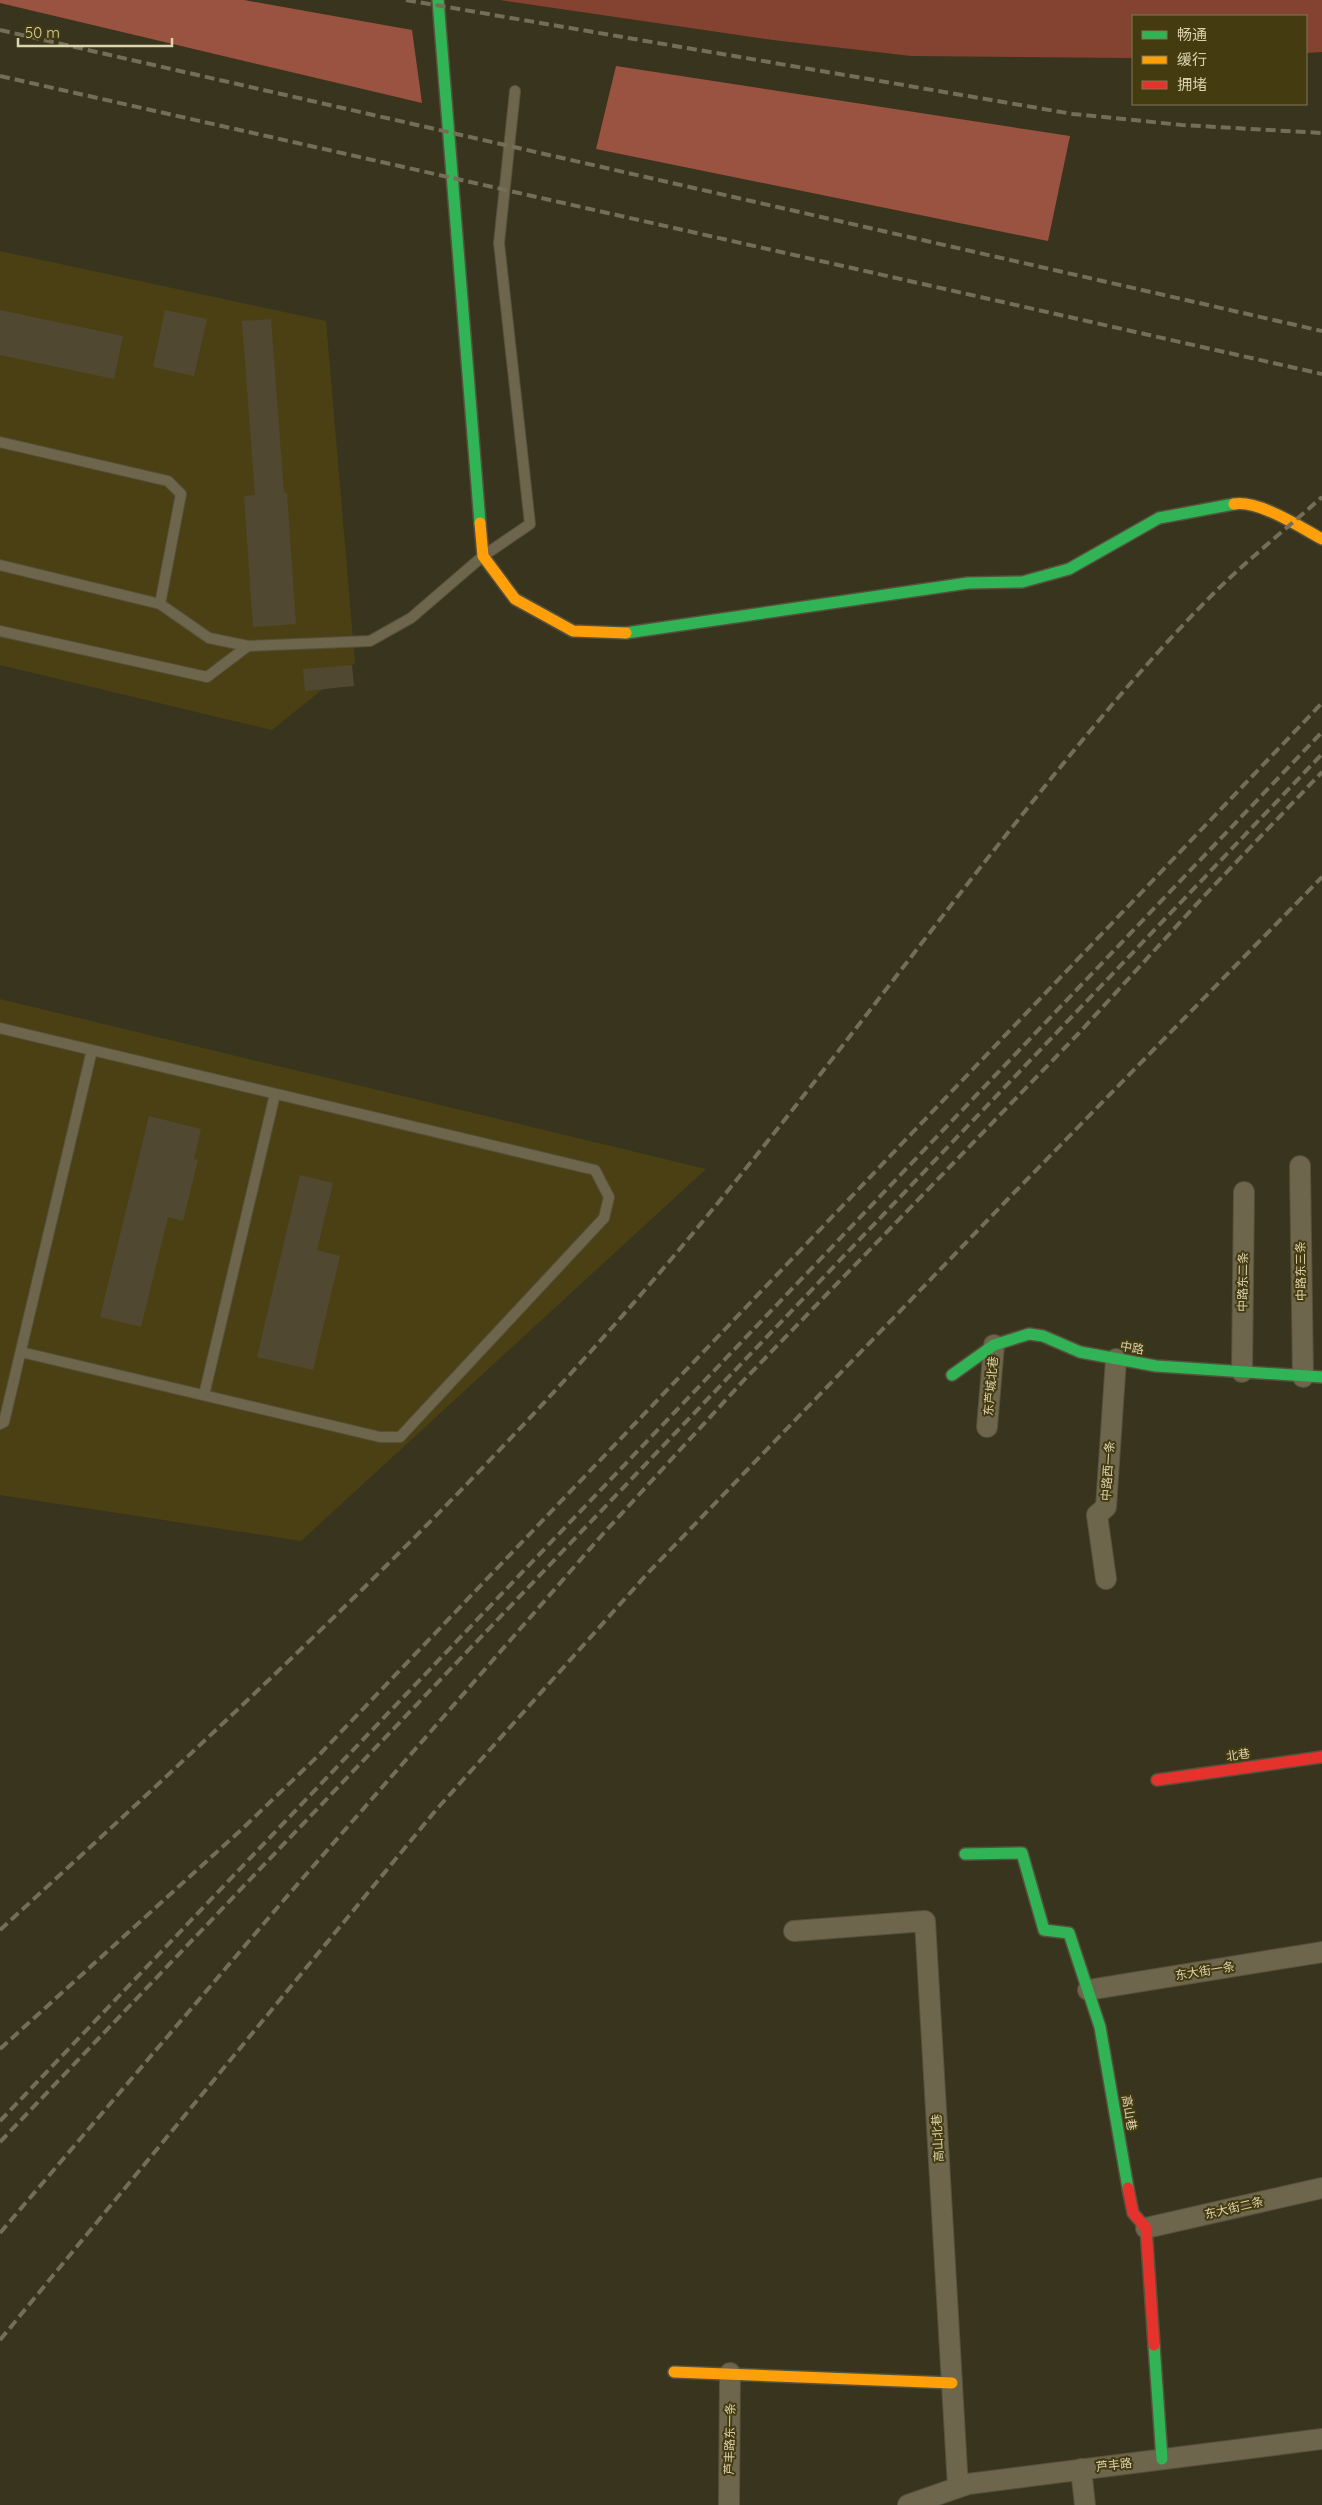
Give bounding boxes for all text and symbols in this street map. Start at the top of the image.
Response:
scale bar [18,15,171,47]
legend [1132,15,1307,105]
text: 50 m [25,23,60,42]
text: 畅通 [1177,25,1207,44]
text: 缓行 [1177,50,1207,69]
text: 拥堵 [1177,75,1207,94]
street label: 中路东三条 [1292,1241,1309,1301]
street label: 中路东二条 [1234,1252,1251,1312]
street label: 中路 [1119,1338,1145,1357]
street label: 东芦城北巷 [980,1355,1001,1417]
street label: 中路西一条 [1098,1441,1117,1501]
street label: 北巷 [1225,1745,1251,1764]
street label: 东大街一条 [1174,1958,1236,1983]
street label: 高山巷 [1119,2094,1140,2132]
street label: 高山北巷 [929,2114,946,2162]
street label: 东大街二条 [1203,2193,1265,2222]
street label: 芦丰路东一条 [721,2403,738,2475]
street label: 芦丰路 [1095,2455,1133,2474]

